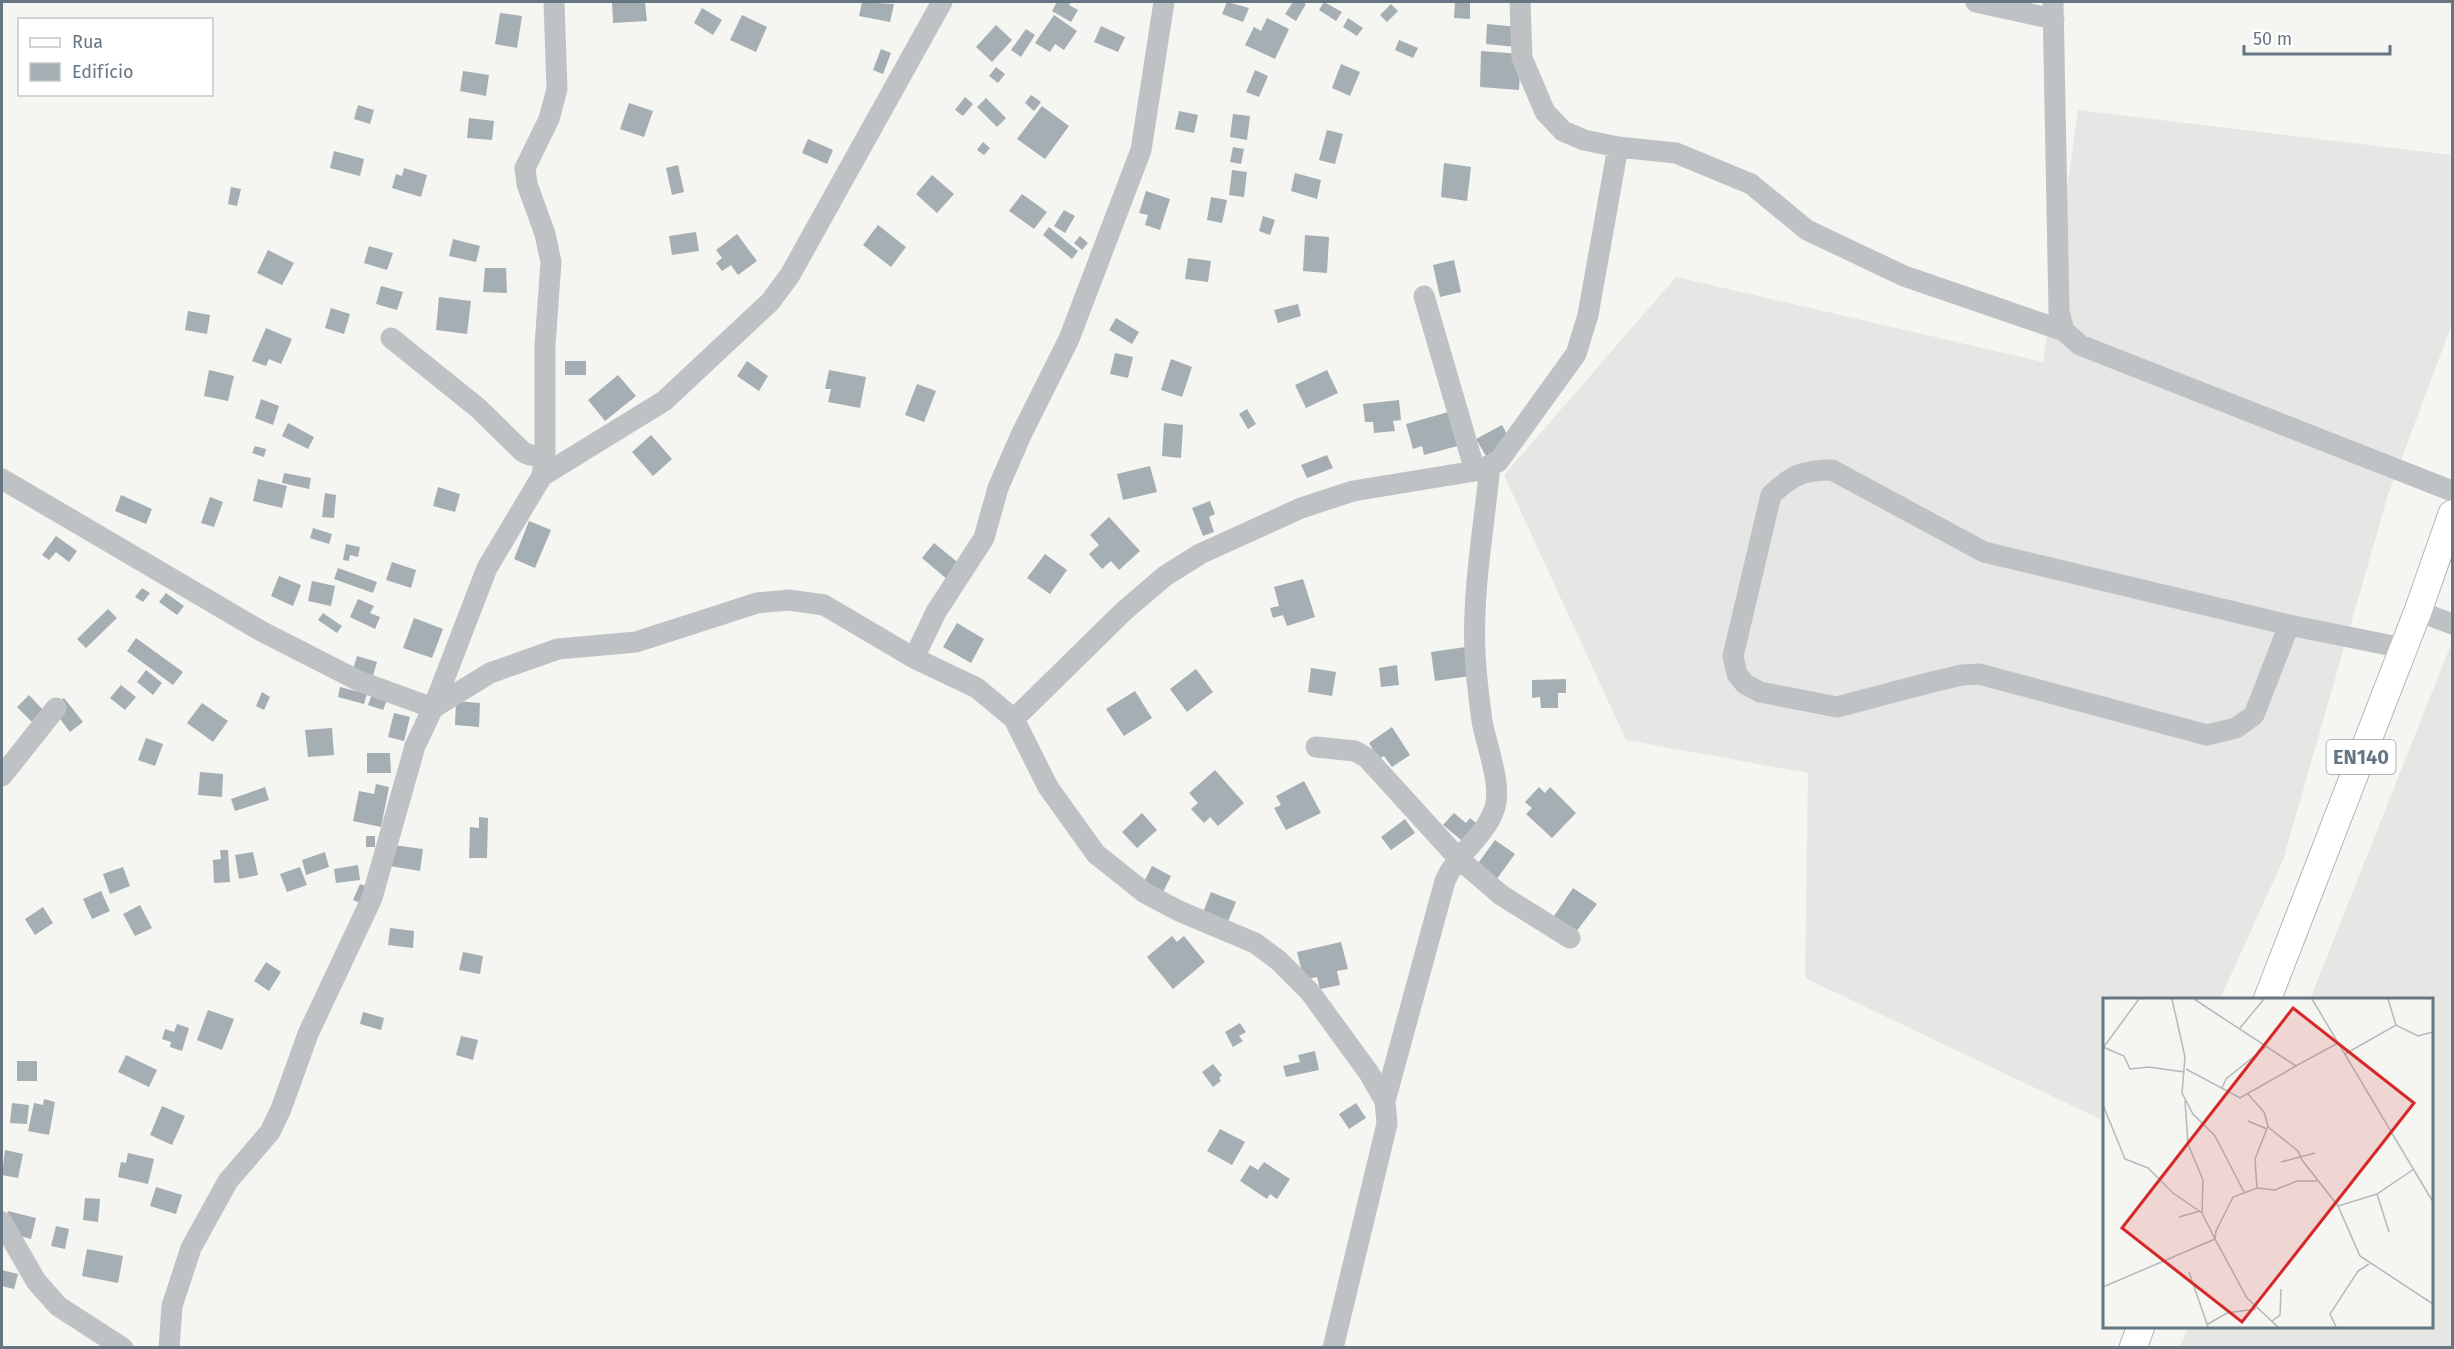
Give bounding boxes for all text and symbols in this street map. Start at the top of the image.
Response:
legend [18,18,213,96]
scale bar [2244,18,2390,56]
text: 50 m [2253,28,2292,50]
text: Rua [72,31,103,53]
text: Edifício [72,61,134,83]
road number: EN140 [2326,740,2396,774]
inset map [2103,998,2433,1328]

